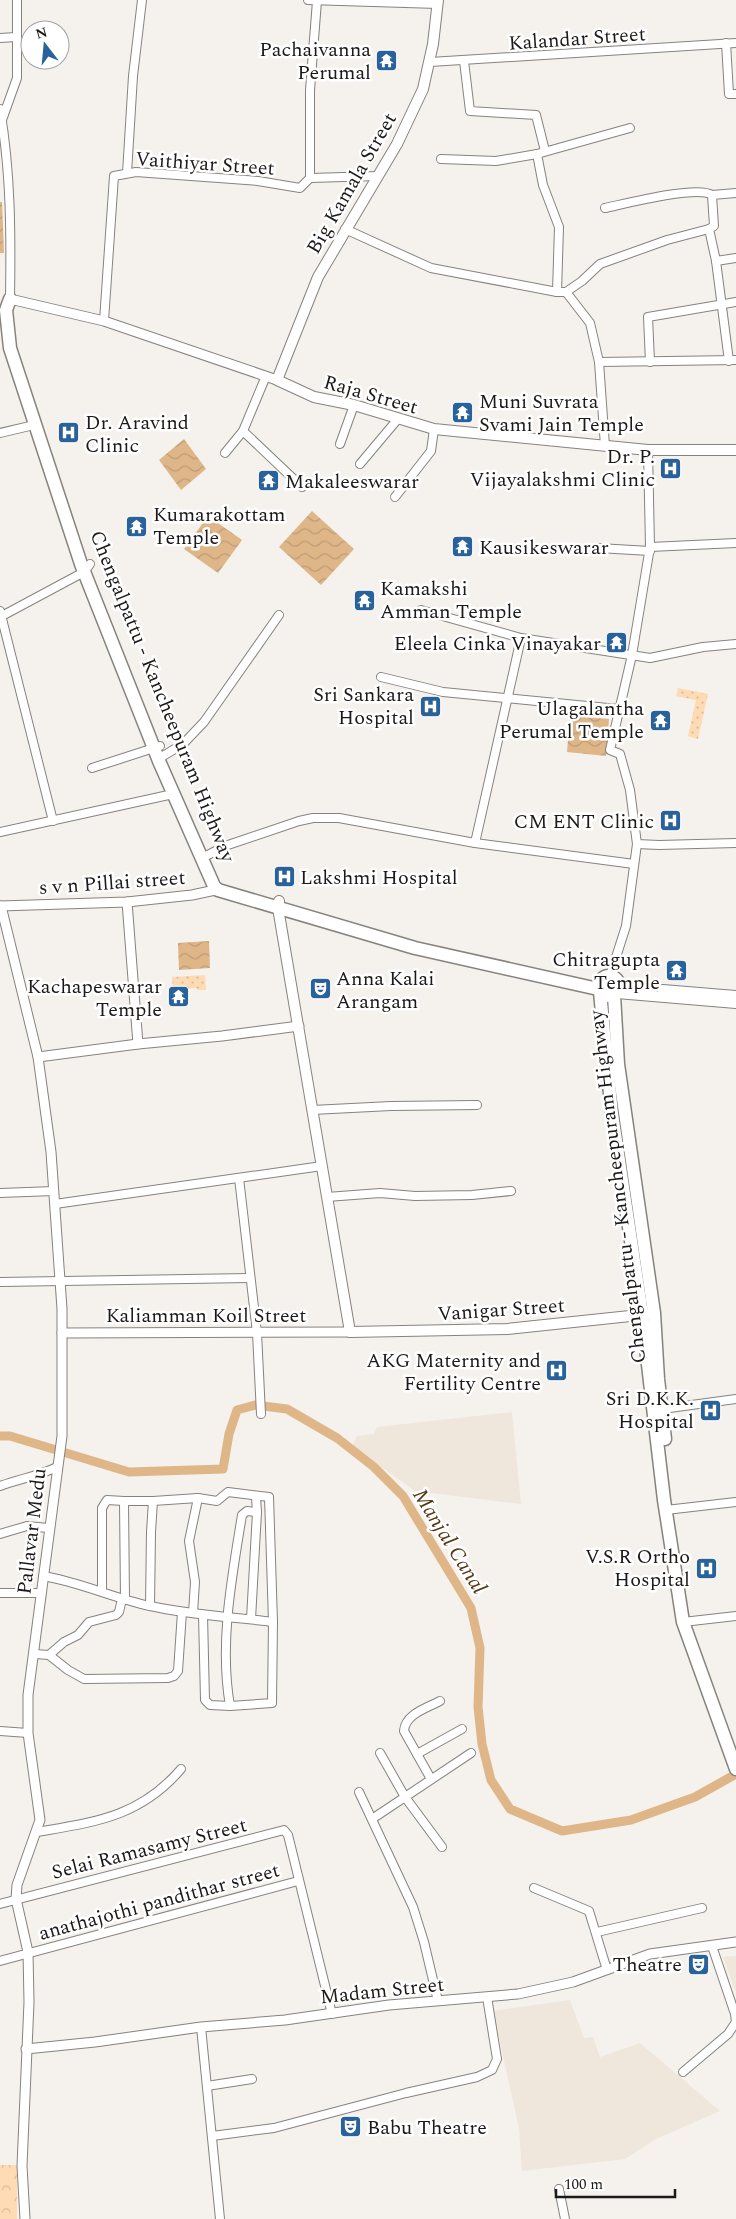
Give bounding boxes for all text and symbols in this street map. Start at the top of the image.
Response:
street label: Kalandar Street [508,19,647,59]
north arrow [20,20,70,70]
text: N [33,21,50,45]
place label: Pachaivanna Perumal [259,35,371,88]
temple icon: Pachaivanna Perumal [375,49,399,73]
street label: Big Kamala Street [299,107,405,260]
street label: Vaithiyar Street [134,144,276,184]
street label: Raja Street [320,367,421,423]
place label: Muni Suvrata Svami Jain Temple [479,387,644,440]
temple icon: Muni Suvrata Svami Jain Temple [451,400,475,424]
place label: Dr. Aravind Clinic [85,408,189,461]
hospital icon: Dr. Aravind Clinic [57,421,81,445]
place label: Dr. P. Vijayalakshmi Clinic [470,442,655,495]
hospital icon: Dr. P. Vijayalakshmi Clinic [659,456,683,480]
place label: Makaleeswarar [285,467,419,497]
temple icon: Makaleeswarar [257,469,281,493]
place label: Kumarakottam Temple [153,500,285,553]
temple icon: Kumarakottam Temple [125,514,149,538]
street label: Chengalpattu - Kancheepuram Highway [82,526,243,868]
place label: Kausikeswarar [479,533,609,563]
temple icon: Kausikeswarar [451,535,475,559]
place label: Kamakshi Amman Temple [380,574,522,627]
temple icon: Kamakshi Amman Temple [352,588,376,612]
place label: Eleela Cinka Vinayakar [394,629,601,659]
temple icon: Eleela Cinka Vinayakar [605,631,629,655]
place label: Sri Sankara Hospital [313,680,414,733]
hospital icon: Sri Sankara Hospital [418,694,442,718]
place label: Ulagalantha Perumal Temple [499,694,644,747]
temple icon: Ulagalantha Perumal Temple [648,708,672,732]
place label: CM ENT Clinic [514,807,654,837]
hospital icon: CM ENT Clinic [658,809,682,833]
street label: s v n Pillai street [38,863,186,903]
place label: Lakshmi Hospital [300,863,458,893]
hospital icon: Lakshmi Hospital [272,865,296,889]
place label: Chitragupta Temple [552,945,660,998]
temple icon: Chitragupta Temple [664,959,688,983]
place label: Anna Kalai Arangam [336,964,435,1017]
place label: Kachapeswarar Temple [27,972,162,1025]
theatre icon: Anna Kalai Arangam [308,977,332,1001]
temple icon: Kachapeswarar Temple [166,985,190,1009]
street label: Chengalpattu - Kancheepuram Highway [581,1007,655,1365]
street label: Vanigar Street [437,1291,566,1329]
street label: Kaliamman Koil Street [106,1301,306,1331]
place label: AKG Maternity and Fertility Centre [366,1346,541,1399]
hospital icon: AKG Maternity and Fertility Centre [545,1359,569,1383]
place label: Sri D.K.K. Hospital [606,1384,694,1437]
hospital icon: Sri D.K.K. Hospital [698,1398,722,1422]
street label: Pallavar Medu [9,1466,55,1596]
water label: Manjal Canal [404,1482,495,1601]
place label: V.S.R Ortho Hospital [585,1542,690,1595]
hospital icon: V.S.R Ortho Hospital [694,1556,718,1580]
street label: Selai Ramasamy Street [48,1810,250,1888]
street label: anathajothi pandithar street [36,1855,283,1949]
place label: Theatre [612,1950,682,1980]
theatre icon: Theatre [686,1952,710,1976]
street label: Madam Street [319,1970,446,2012]
place label: Babu Theatre [367,2113,487,2143]
theatre icon: Babu Theatre [339,2115,363,2139]
scale bar [556,2166,675,2198]
text: 100 m [564,2173,603,2196]

